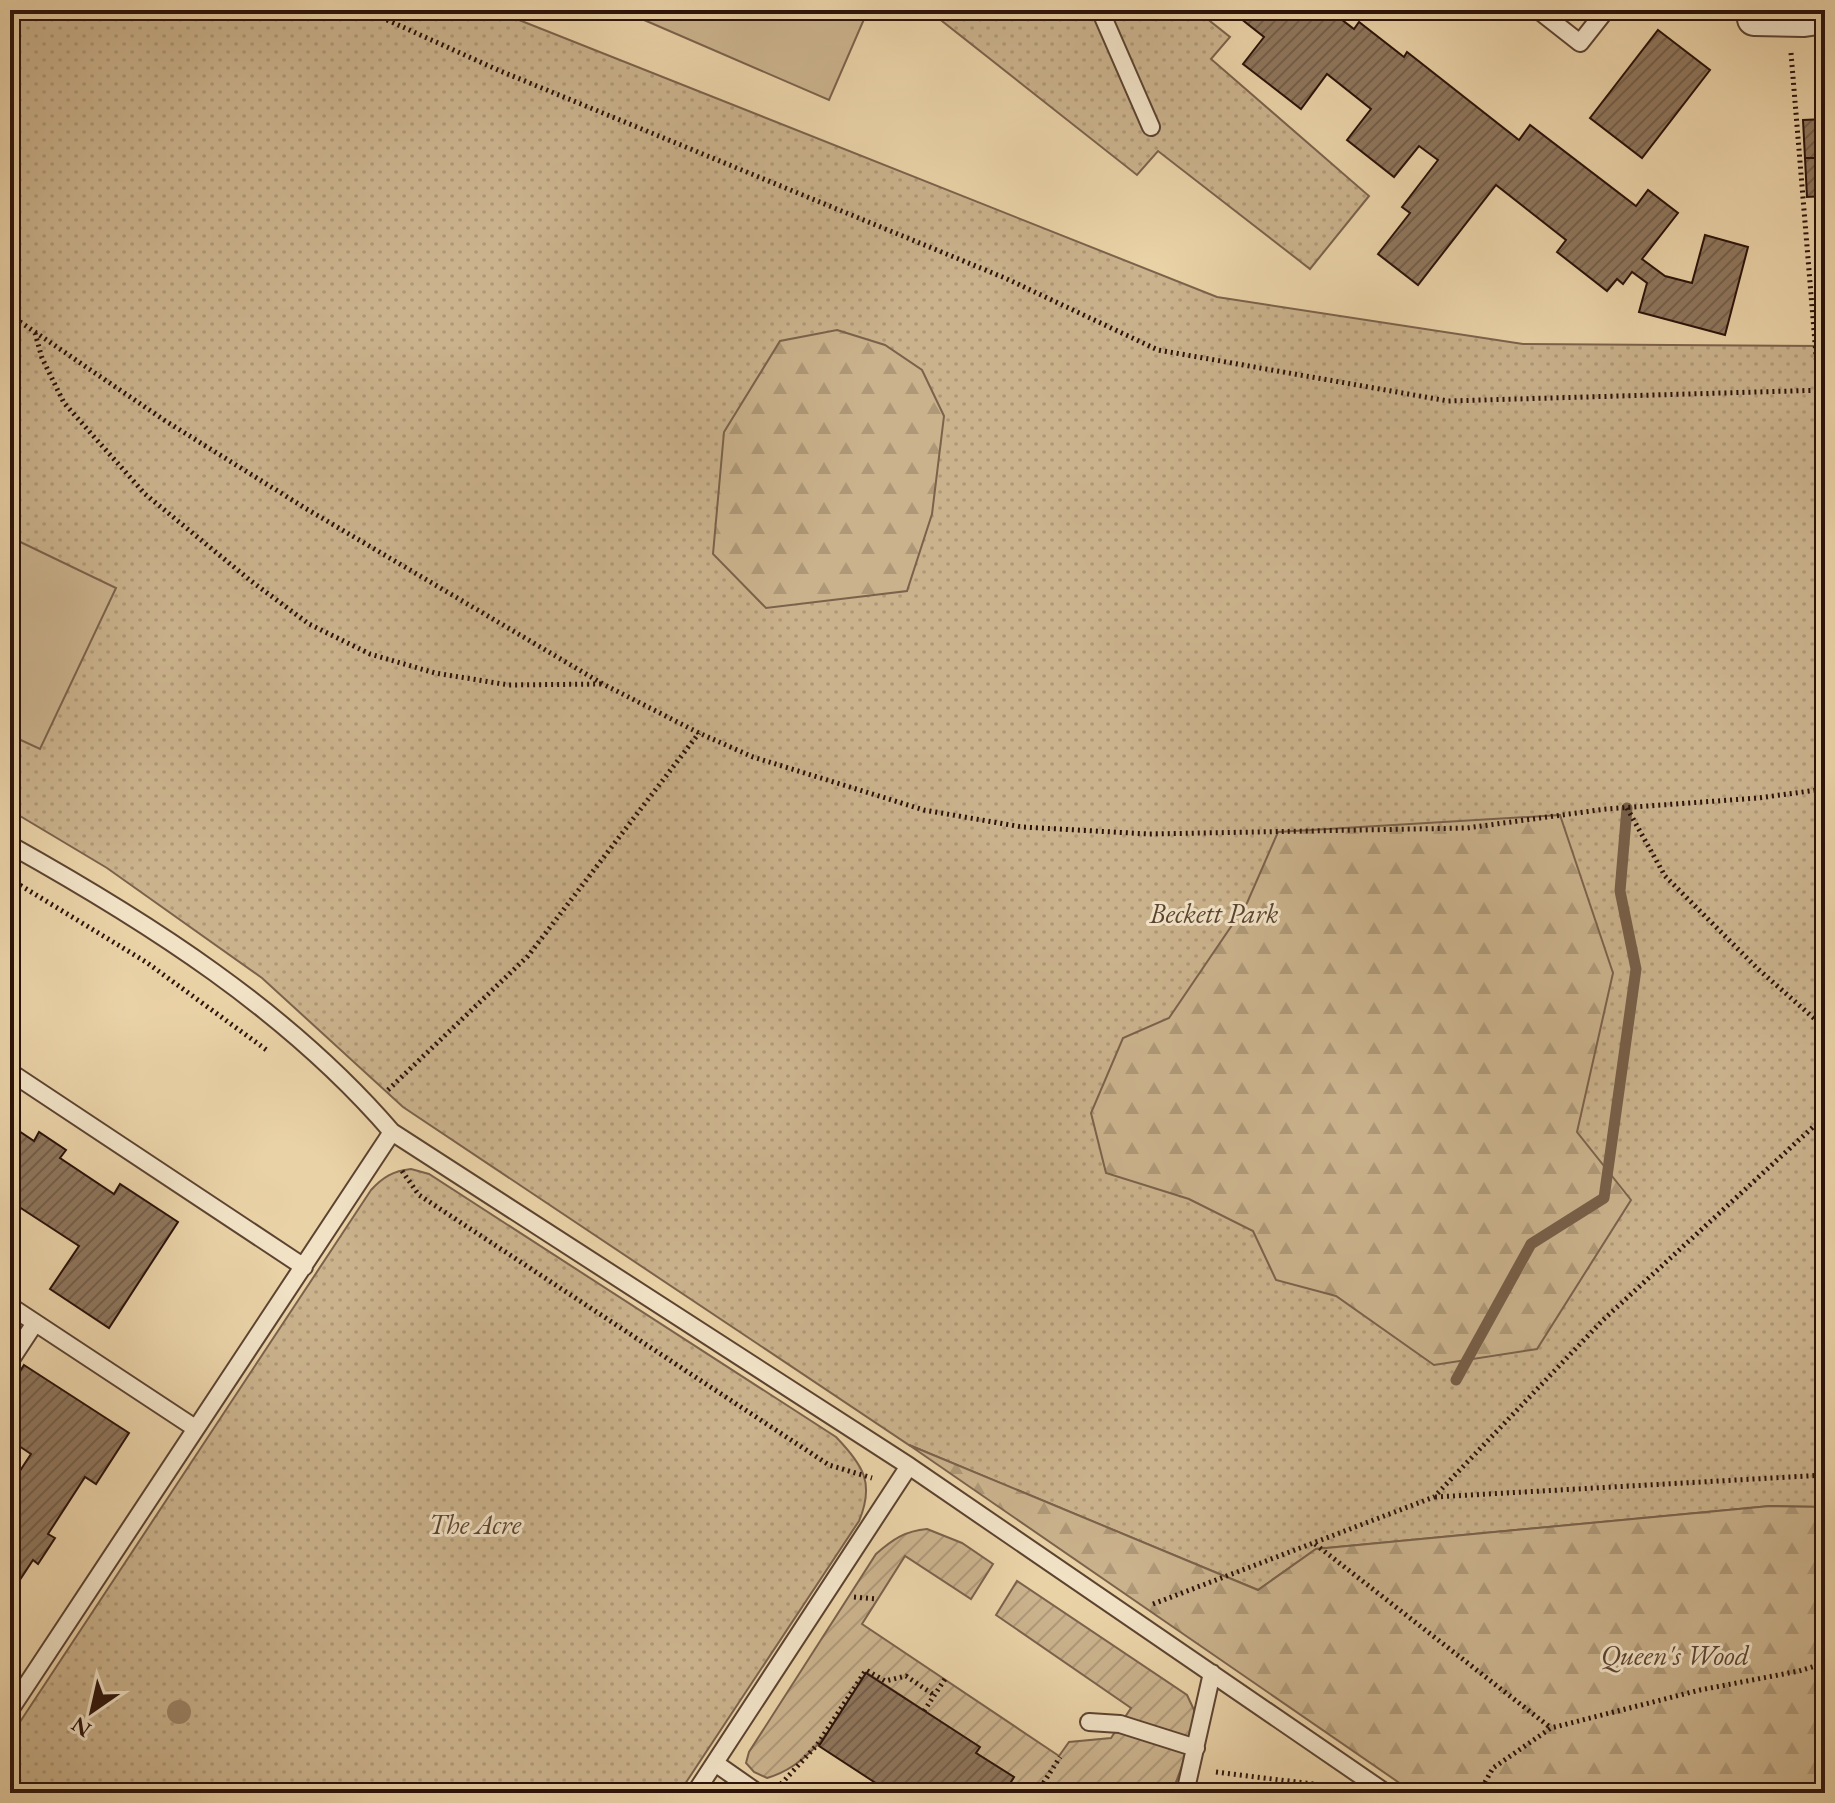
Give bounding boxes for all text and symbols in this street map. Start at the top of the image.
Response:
park label: Beckett Park [1148,895,1279,931]
park label: The Acre [429,1506,522,1542]
park label: Queen's Wood [1601,1637,1750,1673]
north arrow [52,1671,132,1751]
text: N [65,1710,97,1744]

